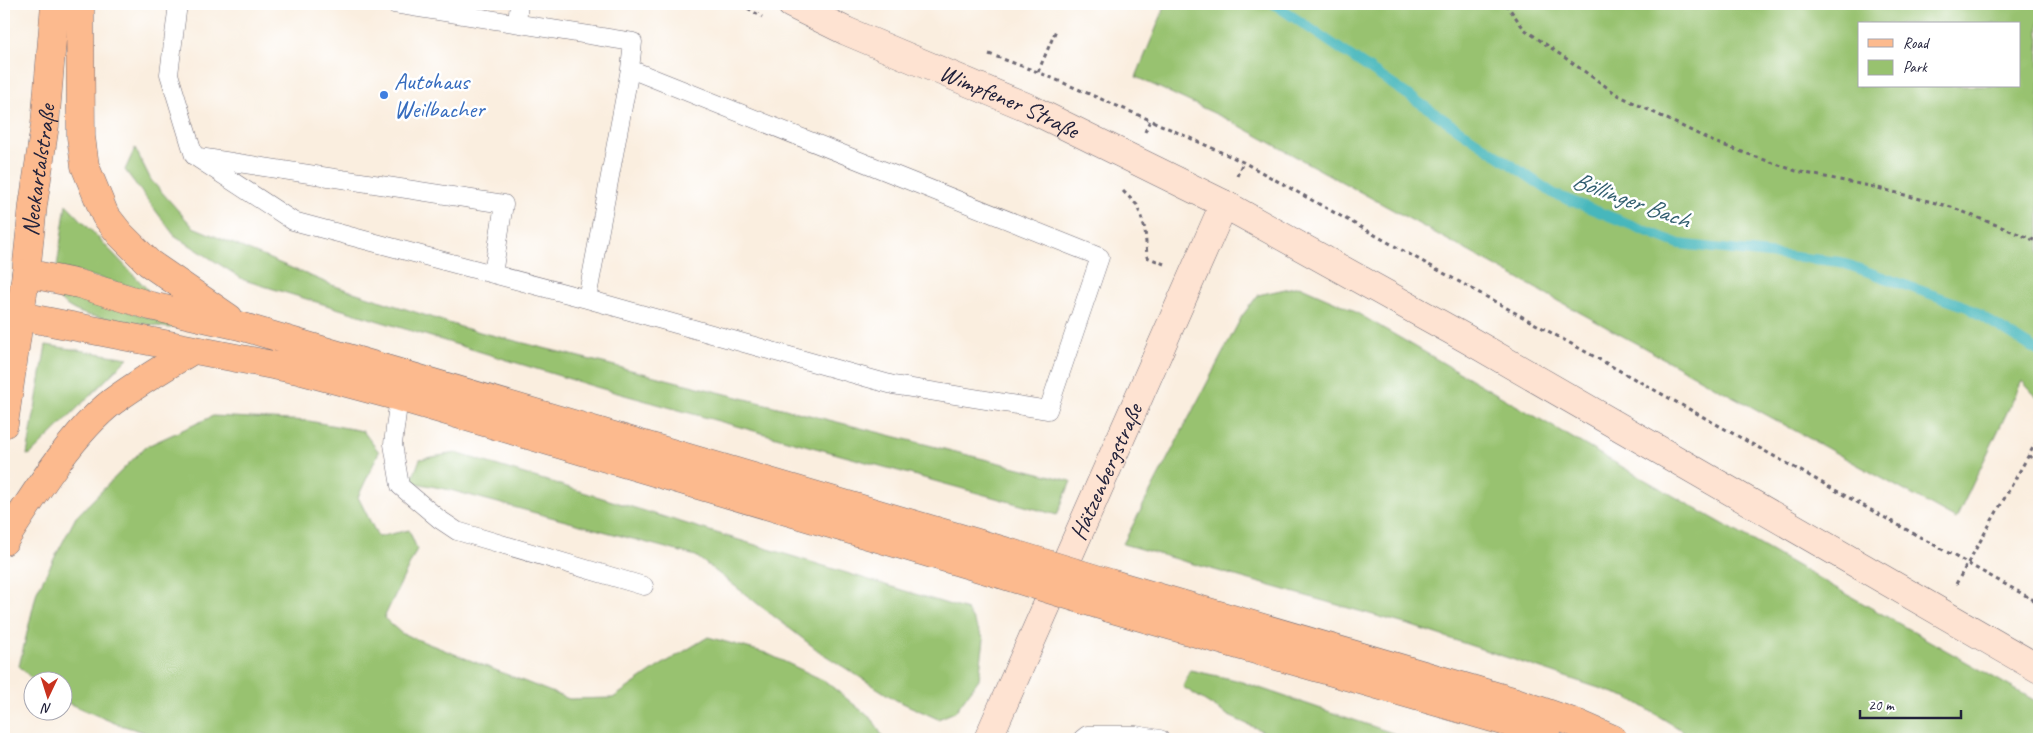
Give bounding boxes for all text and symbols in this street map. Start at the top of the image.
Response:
legend [1858,22,2020,88]
text: Road [1903,34,1930,53]
street label: Wimpfener Straße [935,57,1086,146]
text: Park [1903,58,1928,77]
place label: Autohaus Weilbacher [394,66,487,124]
marker: Autohaus Weilbacher [378,89,390,101]
street label: Neckartalstraße [15,101,62,238]
water label: Böllinger Bach [1568,164,1696,237]
street label: Hätzenbergstraße [1063,397,1150,544]
north arrow [22,670,72,720]
scale bar [1860,688,1962,720]
text: 20 m [1868,696,1895,715]
text: N [40,700,52,717]

